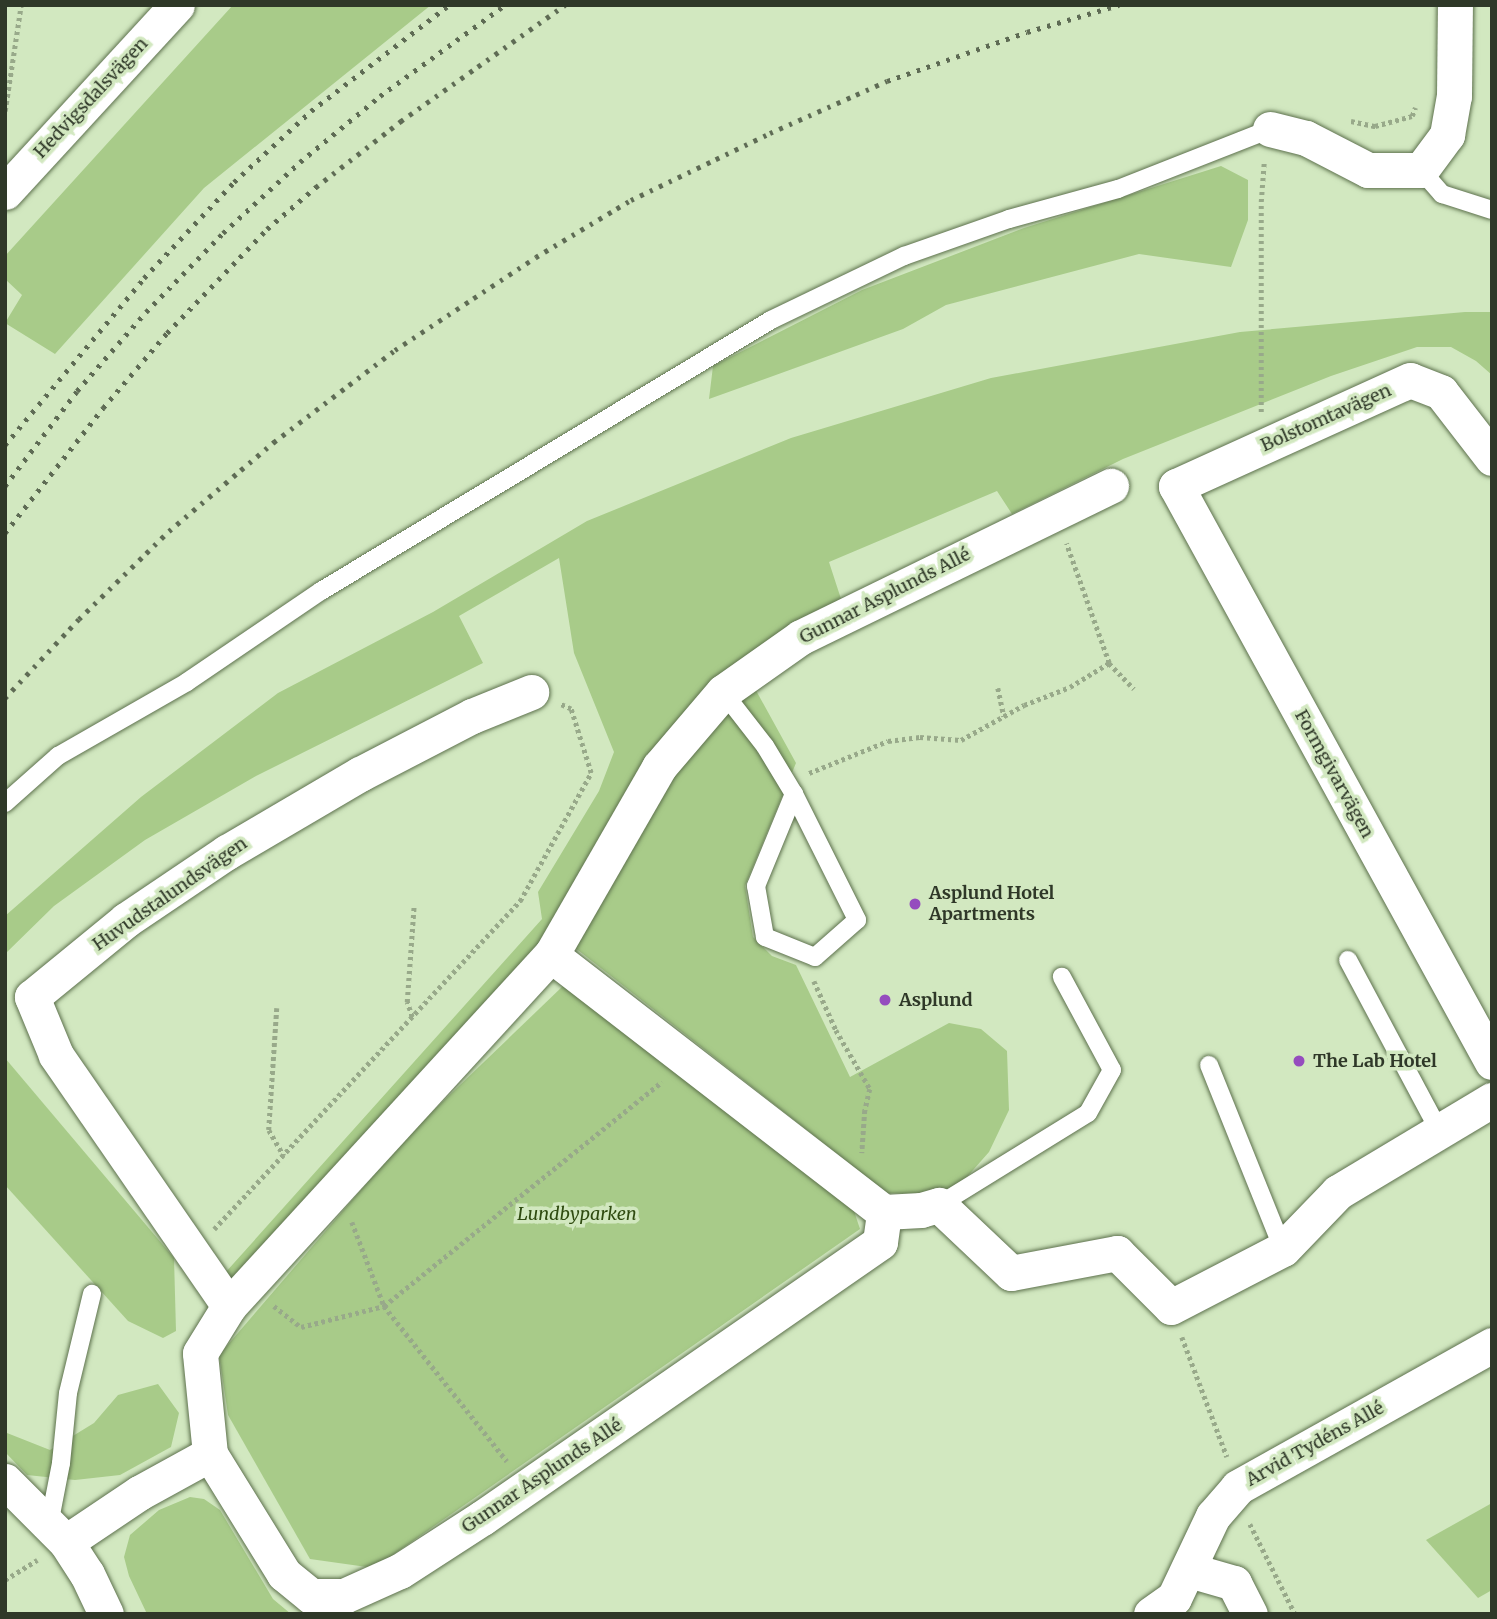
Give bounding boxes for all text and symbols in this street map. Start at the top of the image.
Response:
street label: Hedvigsdalsvägen [30,33,152,163]
street label: Bolstomtavägen [1257,380,1395,456]
street label: Gunnar Asplunds Allé [796,544,974,648]
street label: Formgivarvägen [1290,706,1378,842]
street label: Huvudstalundsvägen [89,833,251,955]
place label: Asplund Hotel Apartments [929,883,1054,926]
marker: Asplund Hotel Apartments [907,896,923,912]
place label: Asplund [899,989,973,1011]
marker: Asplund [877,992,893,1008]
place label: The Lab Hotel [1313,1050,1437,1072]
marker: The Lab Hotel [1291,1053,1307,1069]
park label: Lundbyparken [517,1203,637,1225]
street label: Arvid Tydéns Allé [1242,1397,1388,1491]
street label: Gunnar Asplunds Allé [458,1414,626,1538]

